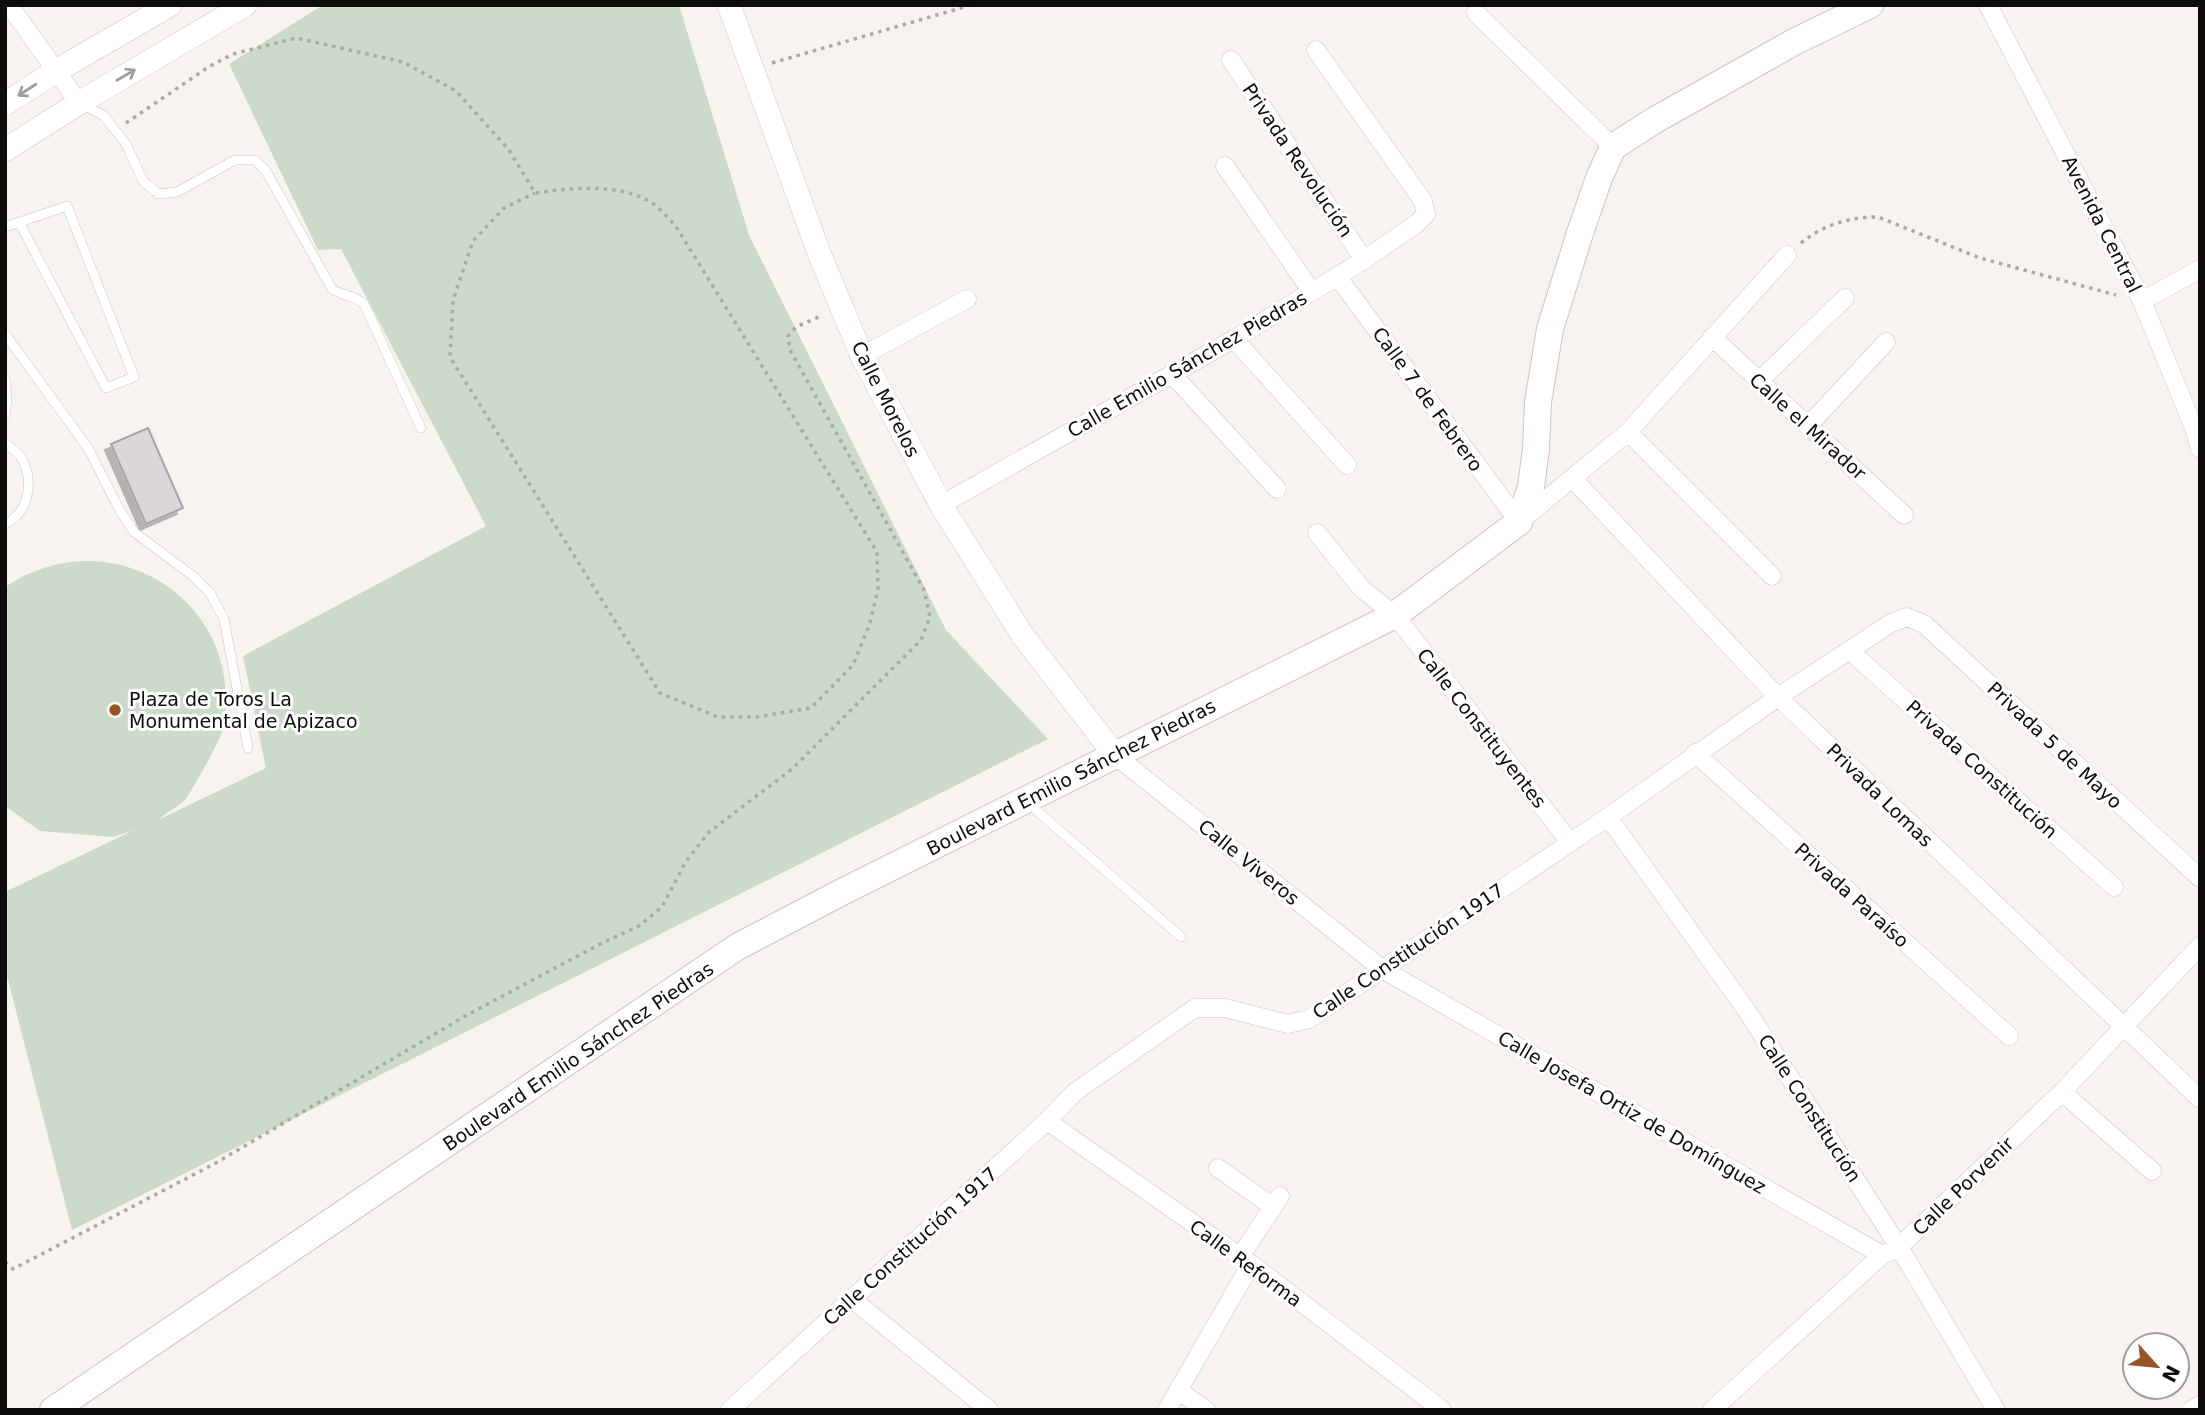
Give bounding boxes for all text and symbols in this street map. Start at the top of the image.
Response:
one-way arrow [115,68,135,82]
street label: Privada Revolución [1238,79,1358,241]
one-way arrow [18,82,37,97]
street label: Avenida Central [2058,152,2146,296]
street label: Calle Emilio Sánchez Piedras [1063,286,1311,442]
street label: Calle 7 de Febrero [1368,323,1488,475]
street label: Calle Morelos [847,337,925,461]
street label: Calle el Mirador [1745,368,1871,484]
street label: Calle Constituyentes [1413,644,1551,812]
street label: Privada 5 de Mayo [1983,677,2127,813]
place label: Plaza de Toros La Monumental de Apizaco [129,688,358,732]
street label: Boulevard Emilio Sánchez Piedras [923,694,1219,860]
street label: Privada Constitución [1902,695,2062,843]
marker: Plaza de Toros La Monumental de Apizaco [107,702,123,718]
street label: Privada Lomas [1822,739,1938,851]
street label: Calle Viveros [1194,815,1304,909]
street label: Privada Paraíso [1791,838,1913,952]
street label: Calle Constitución 1917 [1308,879,1508,1023]
street label: Boulevard Emilio Sánchez Piedras [439,957,717,1155]
street label: Calle Josefa Ortiz de Domínguez [1494,1026,1770,1198]
street label: Calle Constitución [1754,1030,1866,1186]
street label: Calle Porvenir [1908,1132,2018,1240]
street label: Calle Constitución 1917 [819,1162,1001,1330]
street label: Calle Reforma [1186,1215,1306,1311]
north arrow [2121,1331,2191,1401]
text: N [2158,1362,2185,1386]

